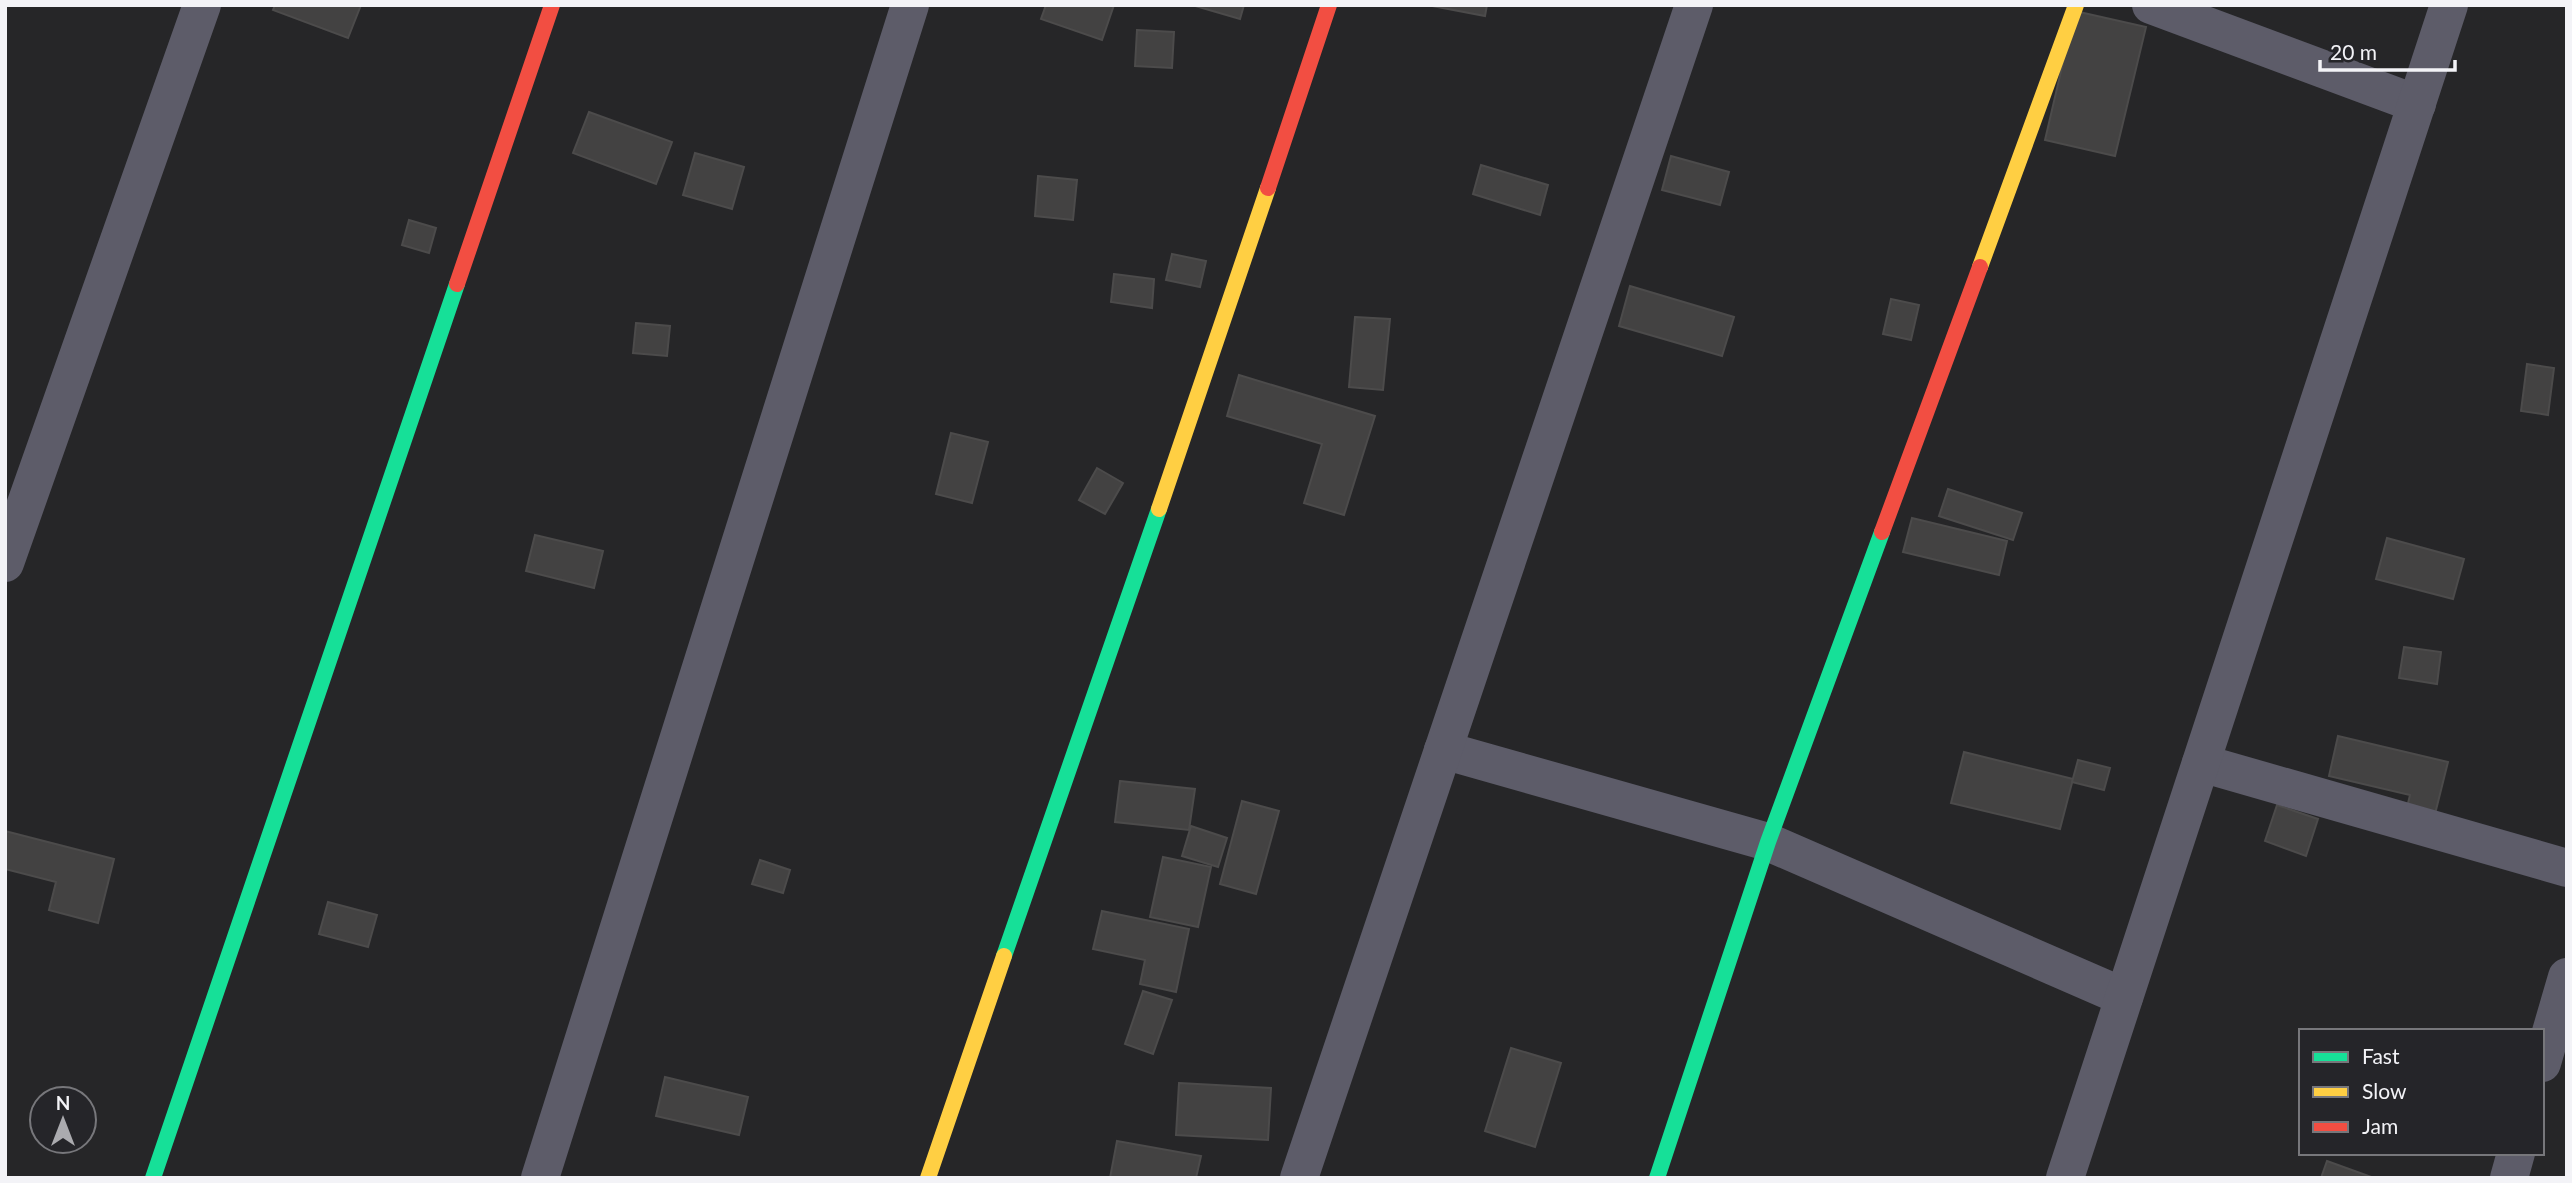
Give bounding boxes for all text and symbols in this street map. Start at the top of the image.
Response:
scale bar [2320,28,2455,72]
text: 20 m [2330,39,2377,64]
legend [2299,1029,2544,1155]
text: Fast [2362,1043,2400,1068]
text: Slow [2362,1078,2407,1103]
north arrow [28,1085,98,1155]
text: N [56,1091,70,1114]
text: Jam [2362,1113,2398,1138]

